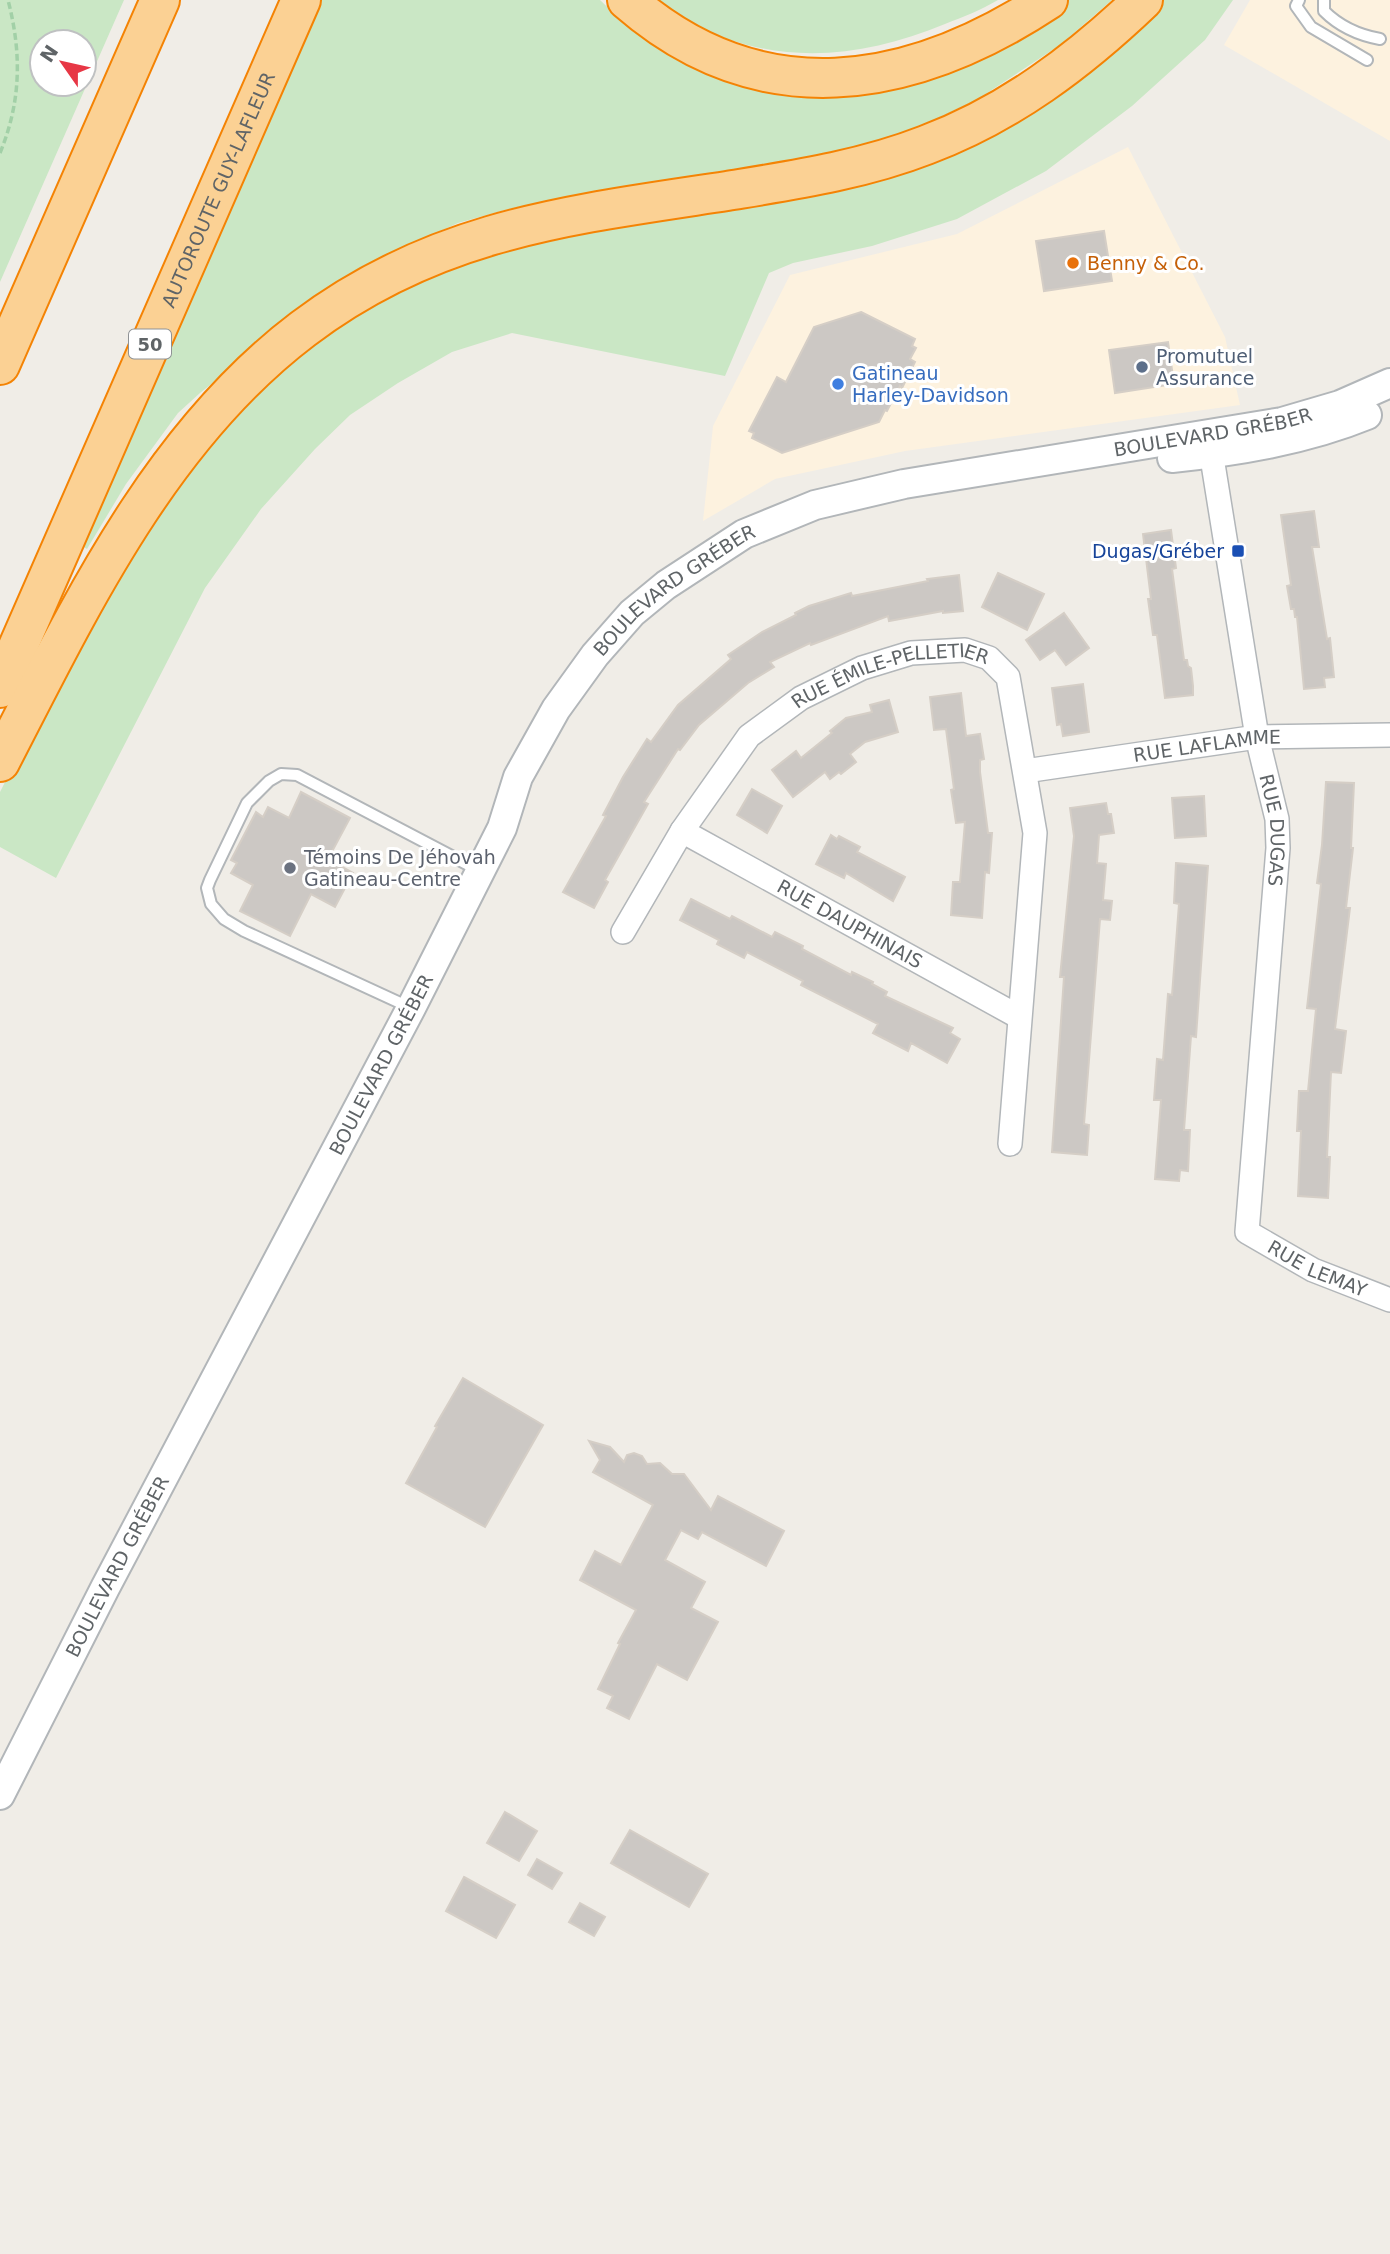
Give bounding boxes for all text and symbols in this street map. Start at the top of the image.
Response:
north arrow [28,28,98,98]
text: N [35,41,62,66]
street label: AUTOROUTE GUY-LAFLEUR [157,68,279,311]
place label: Benny & Co. [1087,252,1205,274]
marker: Benny & Co. [1065,255,1081,271]
road number: 50 [129,330,171,358]
place label: Promutuel Assurance [1156,345,1254,389]
marker: Promutuel Assurance [1134,359,1150,375]
place label: Gatineau Harley-Davidson [852,362,1009,406]
marker: Gatineau Harley-Davidson [830,376,846,392]
street label: BOULEVARD GRÉBER [1112,403,1314,460]
street label: BOULEVARD GRÉBER [589,520,758,660]
place label: Dugas/Gréber [1092,540,1224,562]
marker: Dugas/Gréber [1230,543,1246,559]
street label: RUE ÉMILE-PELLETIER [787,639,992,713]
street label: RUE LAFLAMME [1132,726,1281,766]
street label: RUE DUGAS [1255,772,1289,887]
place label: Témoins De Jéhovah Gatineau-Centre [303,846,496,890]
marker: Témoins De Jéhovah Gatineau-Centre [282,860,298,876]
street label: RUE DAUPHINAIS [774,875,927,973]
street label: BOULEVARD GRÉBER [325,970,437,1159]
street label: RUE LEMAY [1264,1235,1370,1301]
street label: BOULEVARD GRÉBER [61,1472,173,1660]

